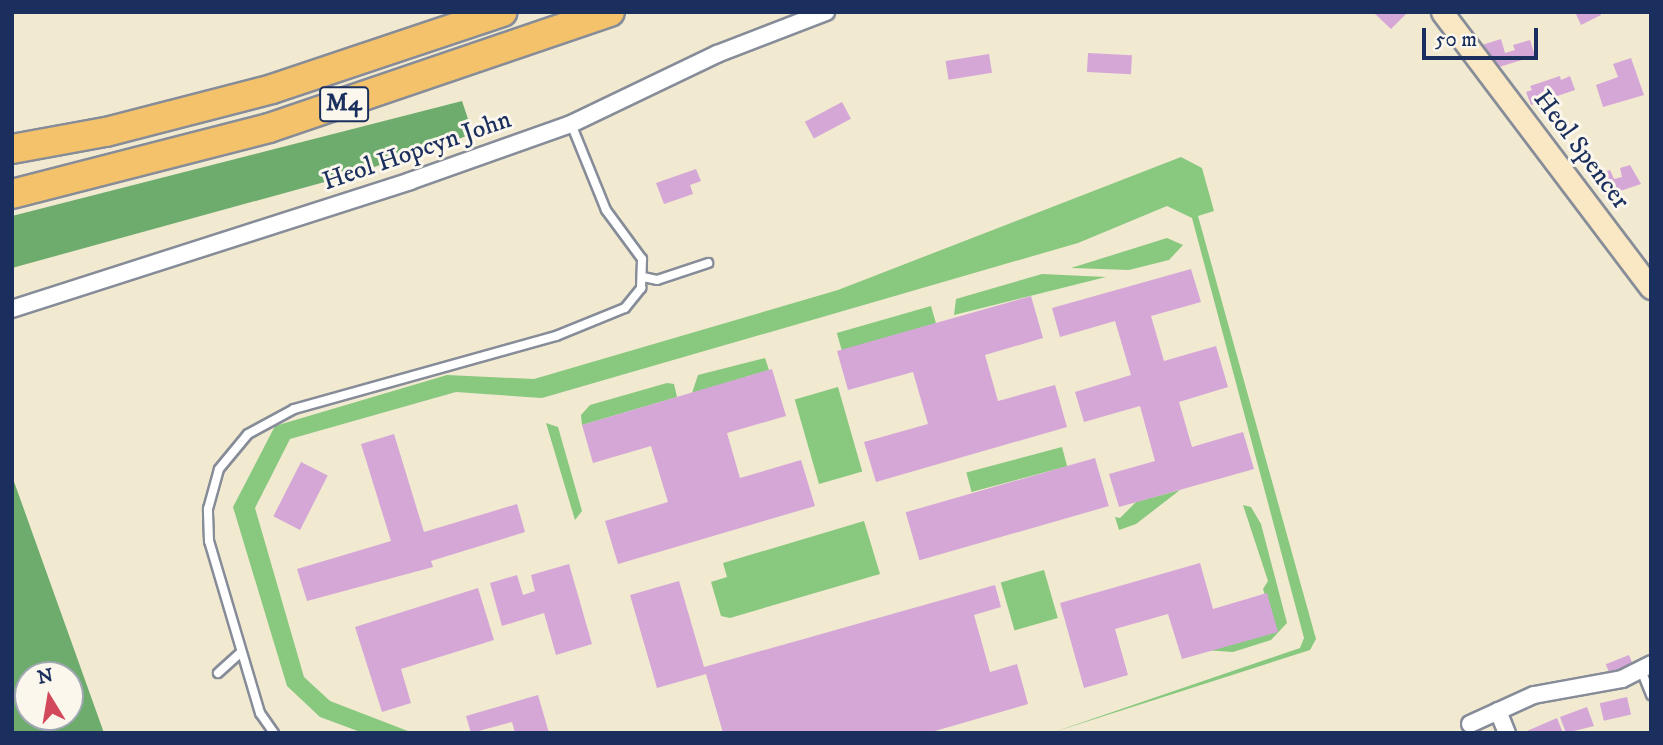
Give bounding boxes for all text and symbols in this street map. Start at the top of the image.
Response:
scale bar [1425,14,1540,58]
text: 50 m [1435,27,1477,53]
road number: M4 [318,84,370,124]
street label: Heol Spencer [1526,84,1636,216]
street label: Heol Hopcyn John [319,104,515,198]
north arrow [14,661,84,731]
text: N [35,664,55,690]

